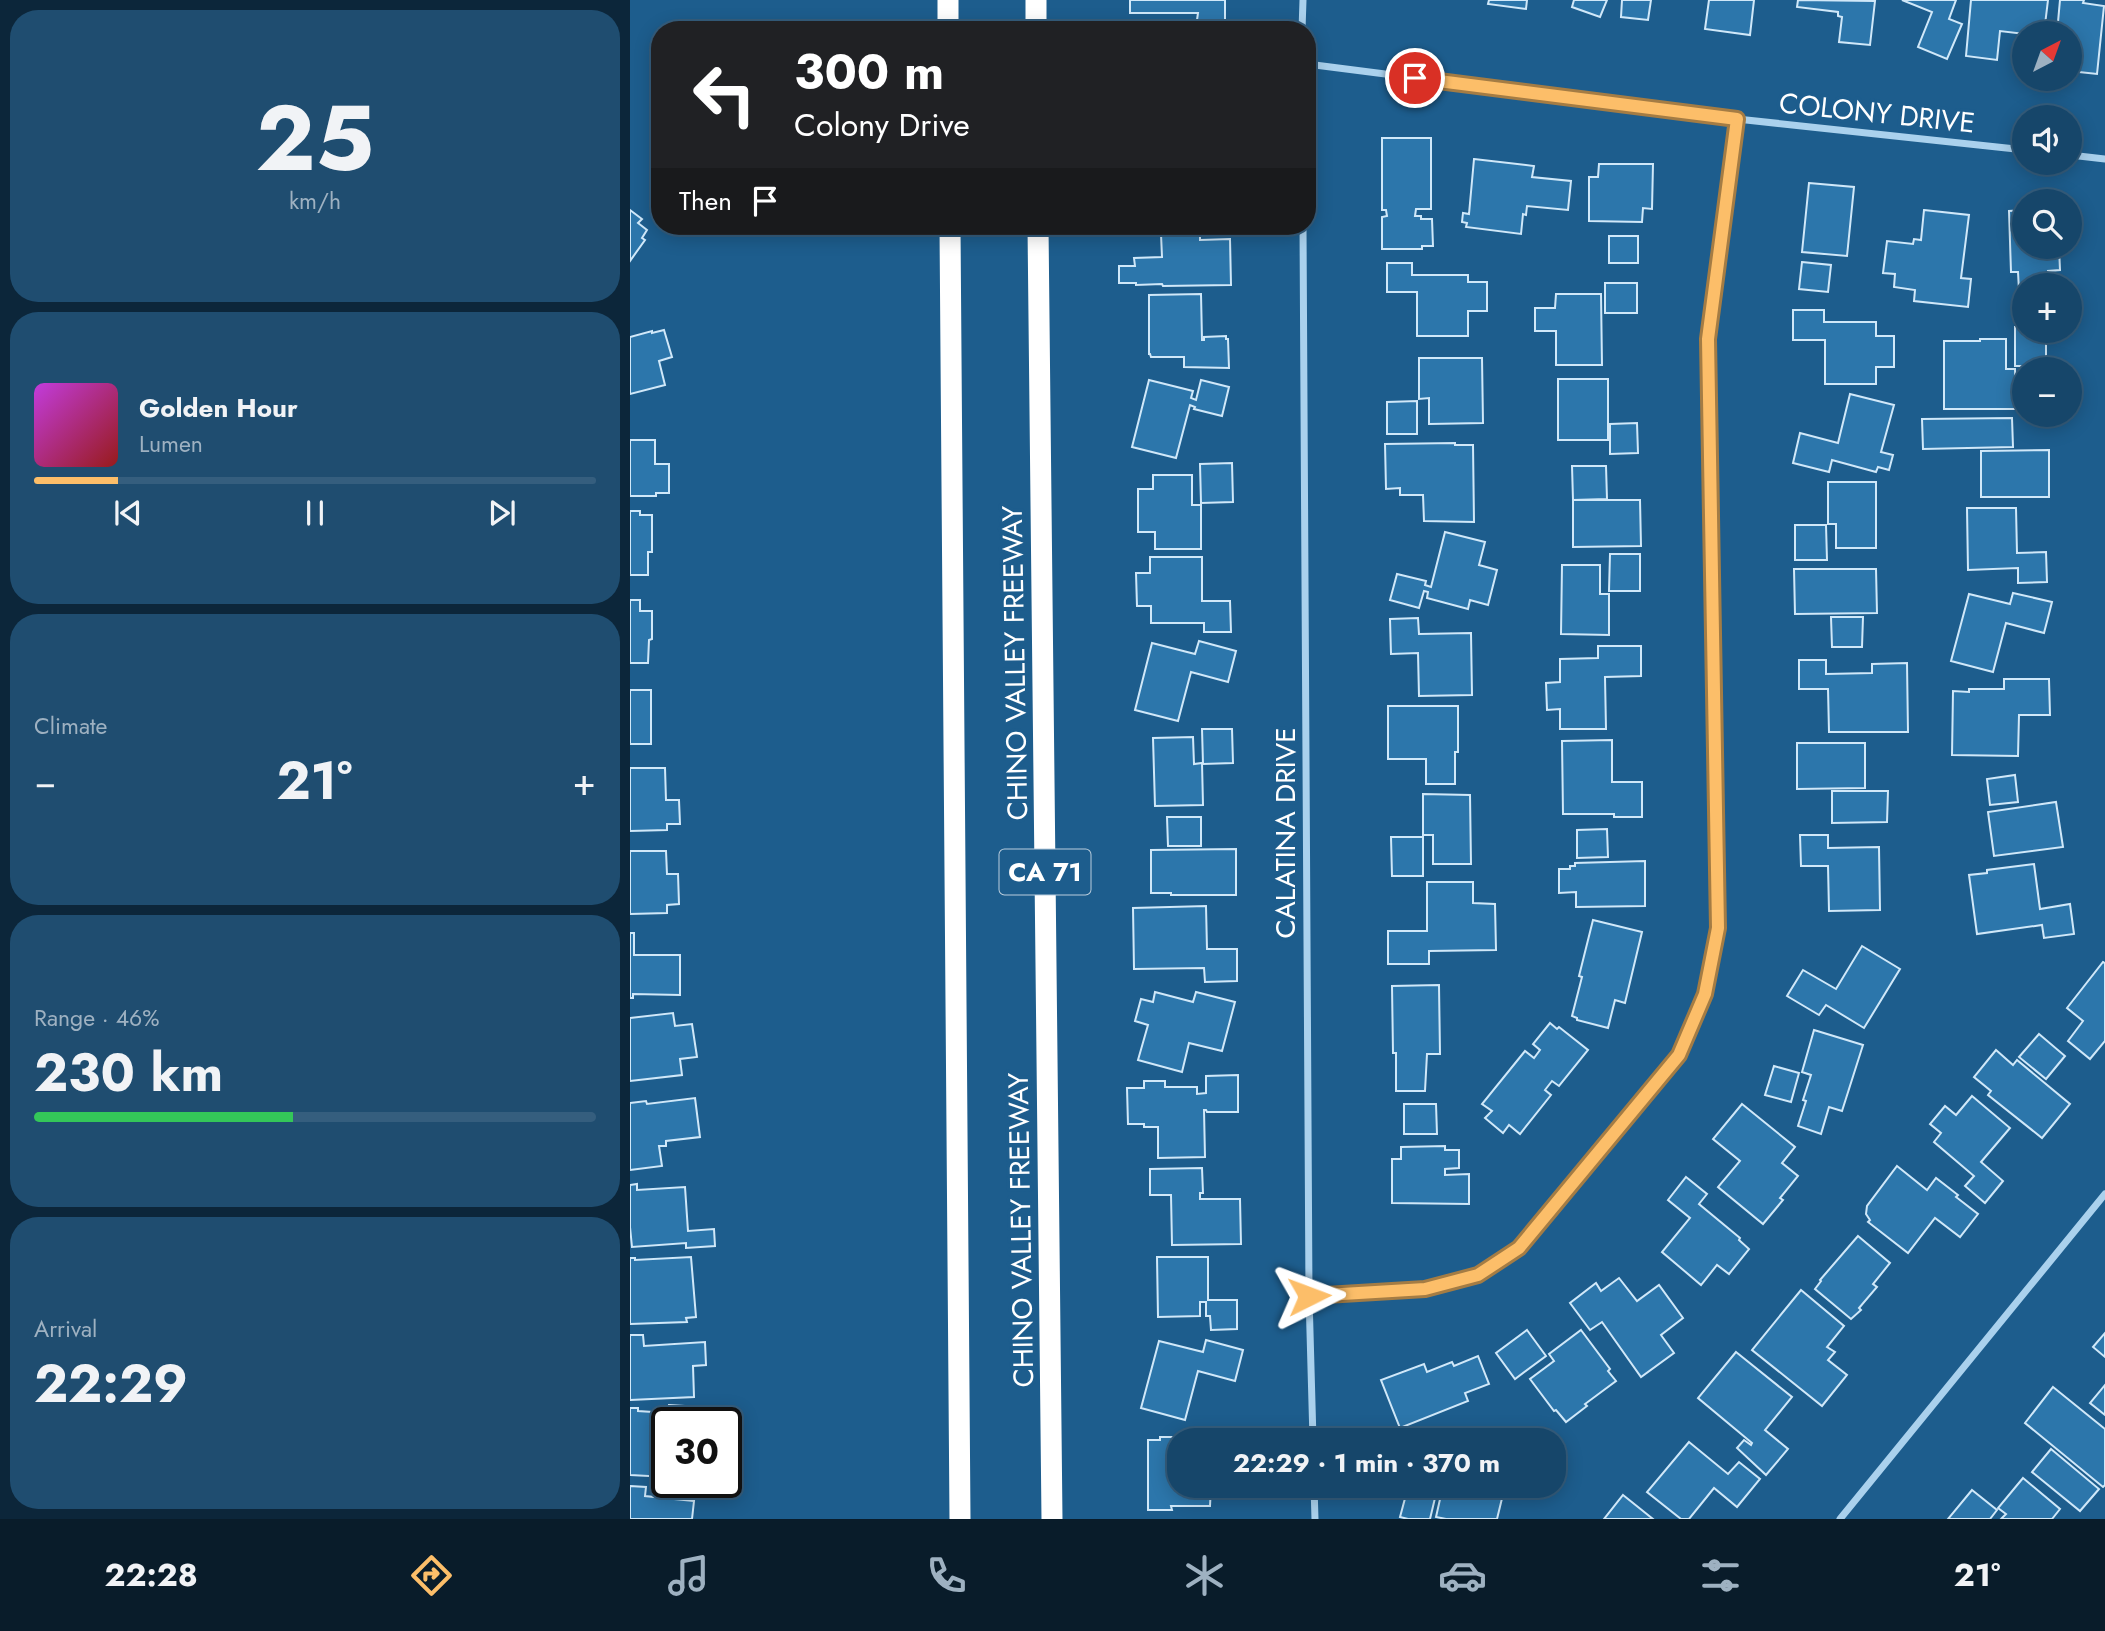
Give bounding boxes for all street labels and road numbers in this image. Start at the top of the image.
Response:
street label: COLONY DRIVE [1777,82,1977,144]
street label: CHINO VALLEY FREEWAY [992,505,1038,821]
street label: CALATINA DRIVE [1265,727,1306,939]
road number: CA 71 [1000,850,1090,894]
street label: CHINO VALLEY FREEWAY [998,1072,1044,1388]

